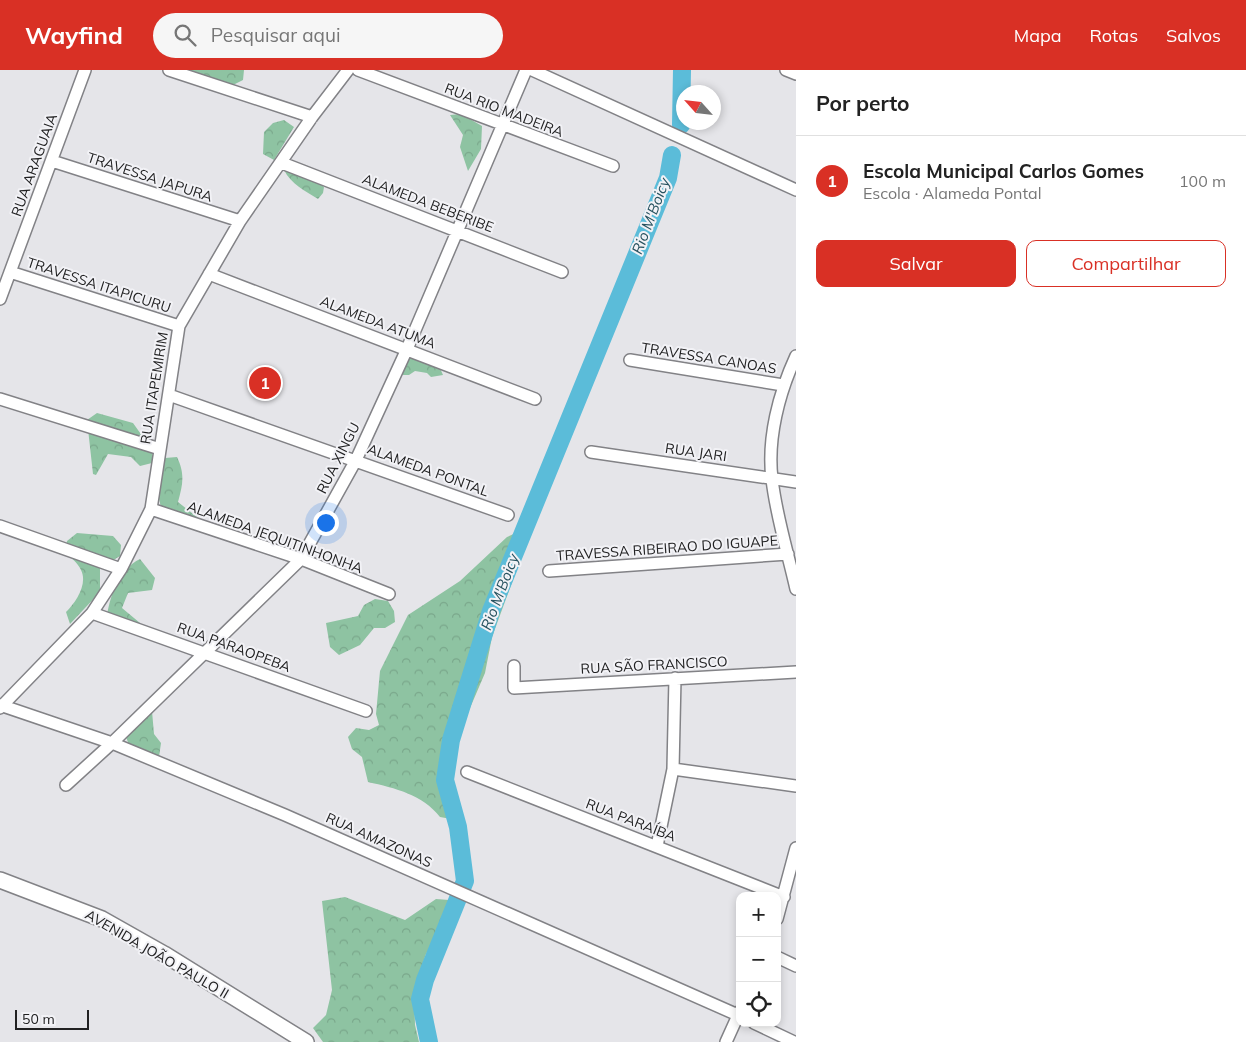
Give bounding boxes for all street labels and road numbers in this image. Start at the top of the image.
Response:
street label: RUA RIO MADEIRA [442,79,567,141]
street label: RUA ARAGUAIA [7,110,61,219]
street label: TRAVESSA JAPURA [85,148,216,206]
street label: ALAMEDA BEBERIBE [360,170,496,236]
street label: TRAVESSA ITAPICURU [25,253,173,317]
street label: ALAMEDA ATUMA [318,292,439,353]
street label: RUA ITAPEMIRIM [136,331,172,445]
street label: TRAVESSA CANOAS [640,338,778,378]
street label: RUA XINGU [312,419,364,497]
street label: RUA JARI [664,439,728,465]
street label: ALAMEDA PONTAL [365,440,492,500]
street label: ALAMEDA JEQUITINHONHA [185,497,366,577]
street label: TRAVESSA RIBEIRAO DO IGUAPE [556,531,778,565]
street label: RUA PARAOPEBA [175,618,294,676]
street label: RUA SÃO FRANCISCO [580,652,728,678]
street label: RUA PARAÍBA [583,795,679,846]
street label: RUA AMAZONAS [323,808,435,872]
street label: AVENIDA JOÃO PAULO II [82,905,232,1003]

